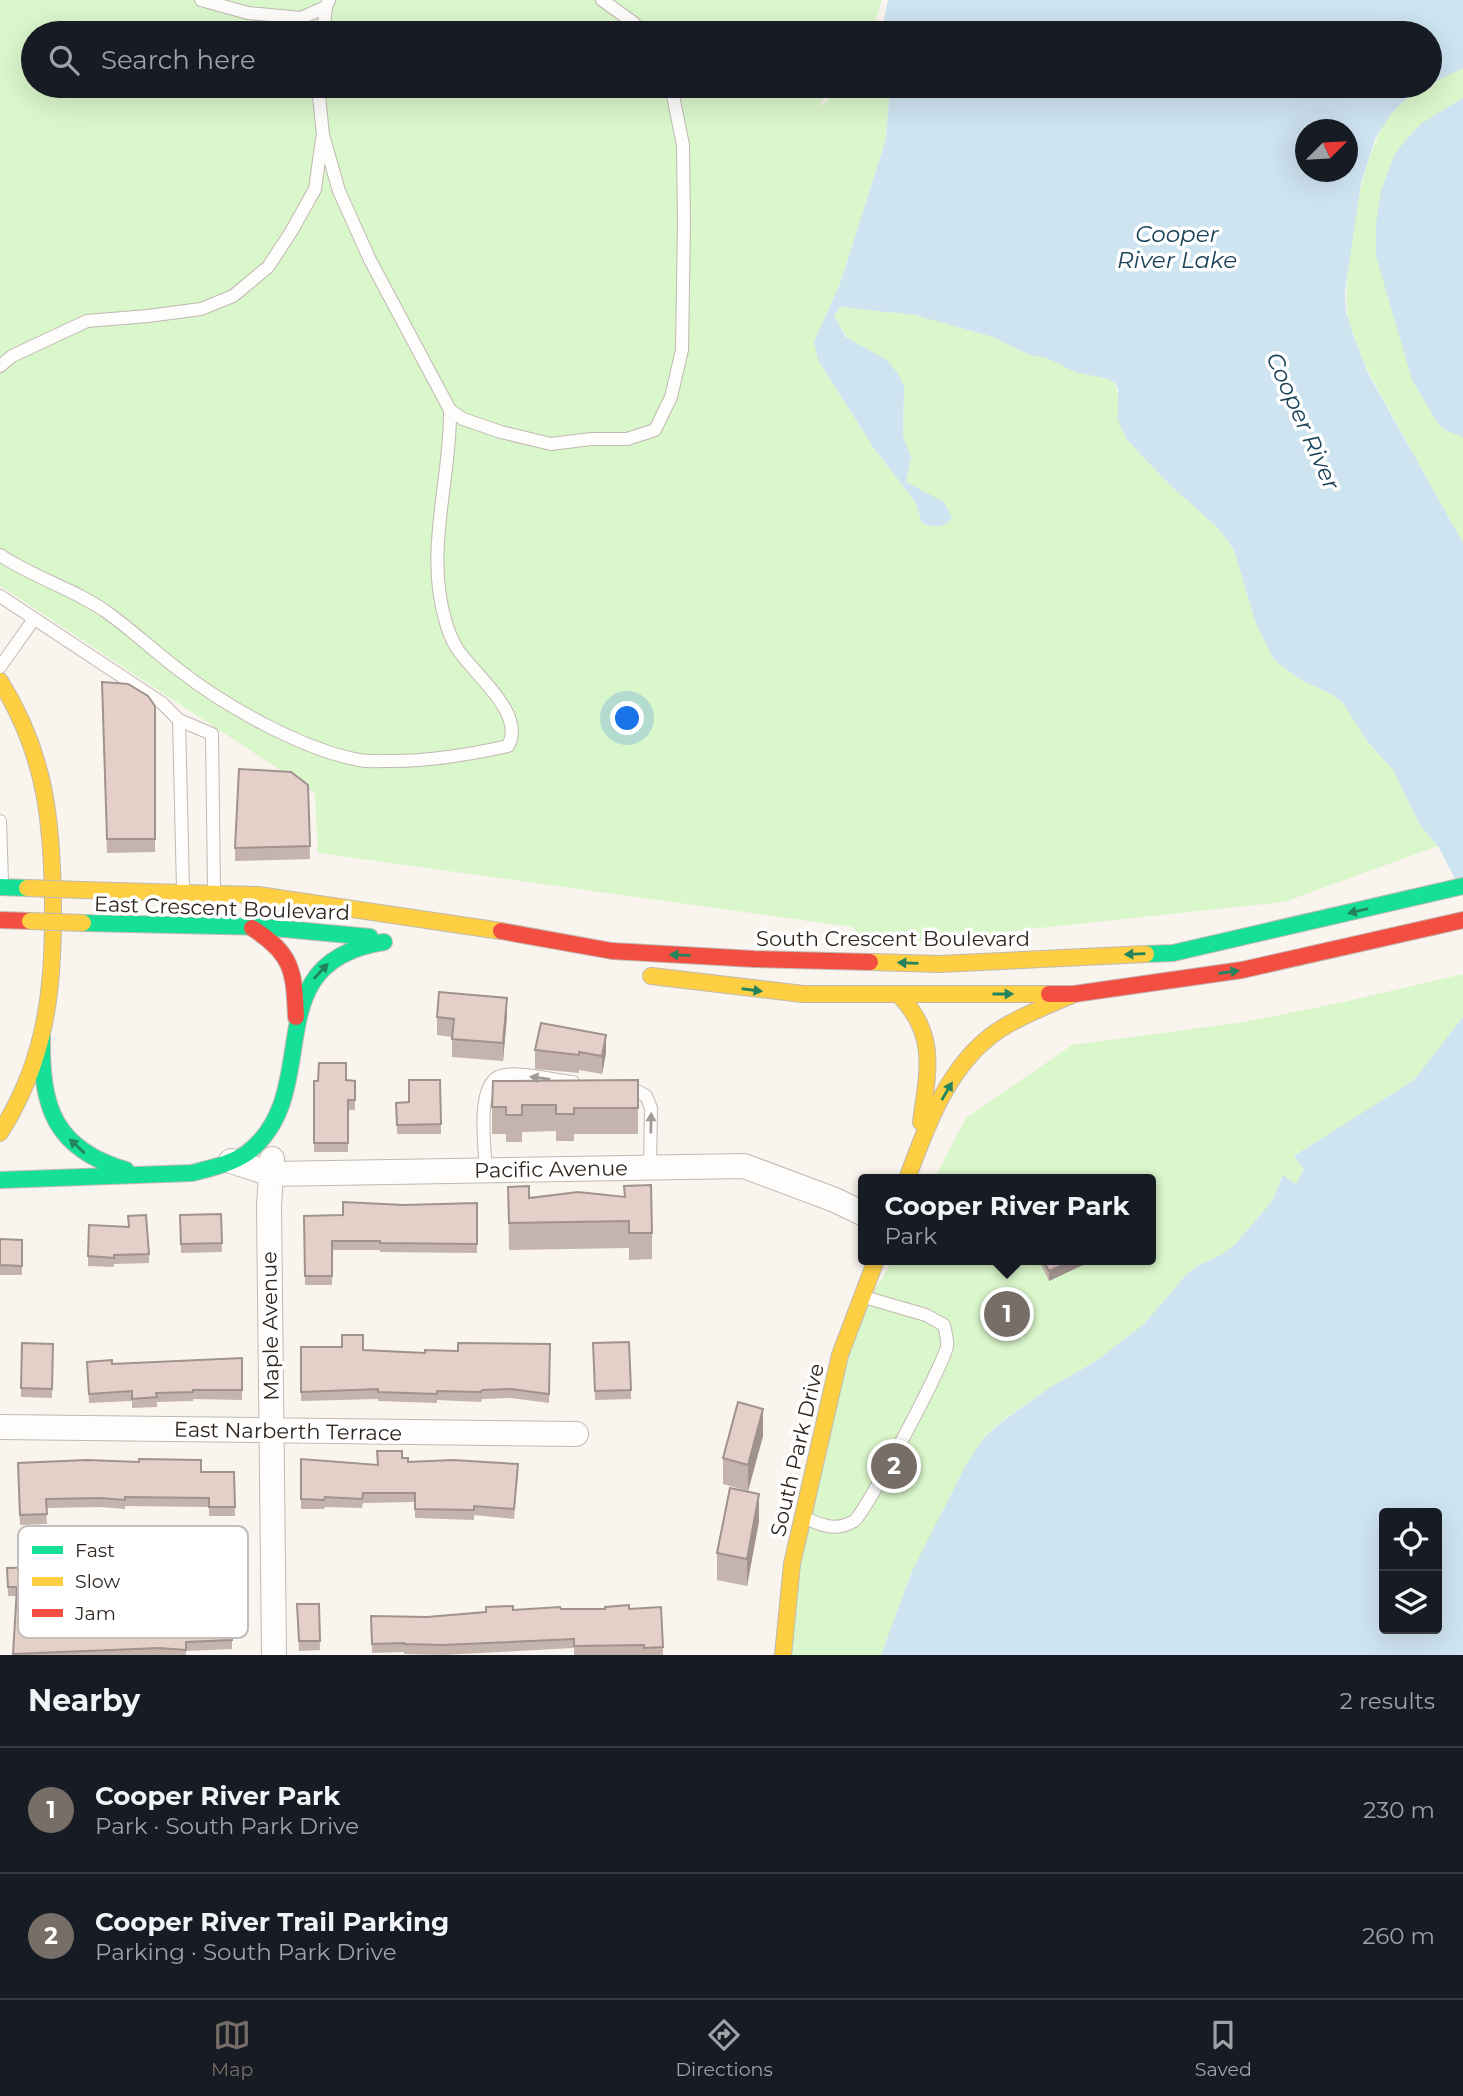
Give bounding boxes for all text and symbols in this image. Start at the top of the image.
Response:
search box [21,21,1442,98]
icon: search [45,41,83,79]
text: Search here [101,44,256,76]
north arrow [1295,119,1358,182]
water label: Cooper River Lake [1117,220,1237,274]
water label: Cooper River [1260,348,1346,495]
your location [610,701,644,735]
street label: East Crescent Boulevard [94,891,350,925]
one-way arrow [1347,905,1369,916]
street label: South Crescent Boulevard [756,926,1030,951]
one-way arrow [669,949,691,960]
one-way arrow [1124,949,1146,960]
one-way arrow [897,957,919,968]
one-way arrow [312,963,328,980]
one-way arrow [1219,966,1241,977]
one-way arrow [741,984,763,995]
one-way arrow [993,988,1015,1000]
one-way arrow [528,1072,550,1083]
one-way arrow [941,1082,953,1101]
one-way arrow [645,1112,657,1134]
one-way arrow [68,1138,85,1154]
street label: Pacific Avenue [474,1155,628,1183]
popup [858,1174,1156,1265]
text: Cooper River Park [884,1190,1130,1222]
text: Park [884,1222,937,1250]
street label: Maple Avenue [256,1251,284,1401]
pin: 1 [984,1288,1030,1340]
street label: South Park Drive [765,1361,829,1539]
street label: East Narberth Terrace [174,1417,402,1445]
pin: 2 [871,1440,917,1492]
map controls [1379,1508,1442,1634]
button: locate [1379,1508,1442,1571]
legend [18,1526,248,1638]
text: Fast [75,1539,115,1562]
text: Slow [75,1570,120,1593]
button: layers [1379,1571,1442,1634]
text: Jam [74,1602,116,1625]
text: Nearby [28,1682,140,1719]
text: 2 results [1340,1687,1435,1715]
text: Cooper River Park [95,1780,340,1812]
text: 1 [46,1796,56,1824]
text: 230 m [1363,1796,1435,1824]
text: Park · South Park Drive [95,1812,359,1840]
text: Cooper River Trail Parking [95,1906,449,1938]
text: 2 [44,1922,58,1950]
text: 260 m [1362,1922,1435,1950]
text: Parking · South Park Drive [95,1938,397,1966]
tab: Map [211,2016,253,2081]
tab: Directions [675,2016,773,2081]
tab: Saved [1195,2016,1252,2081]

